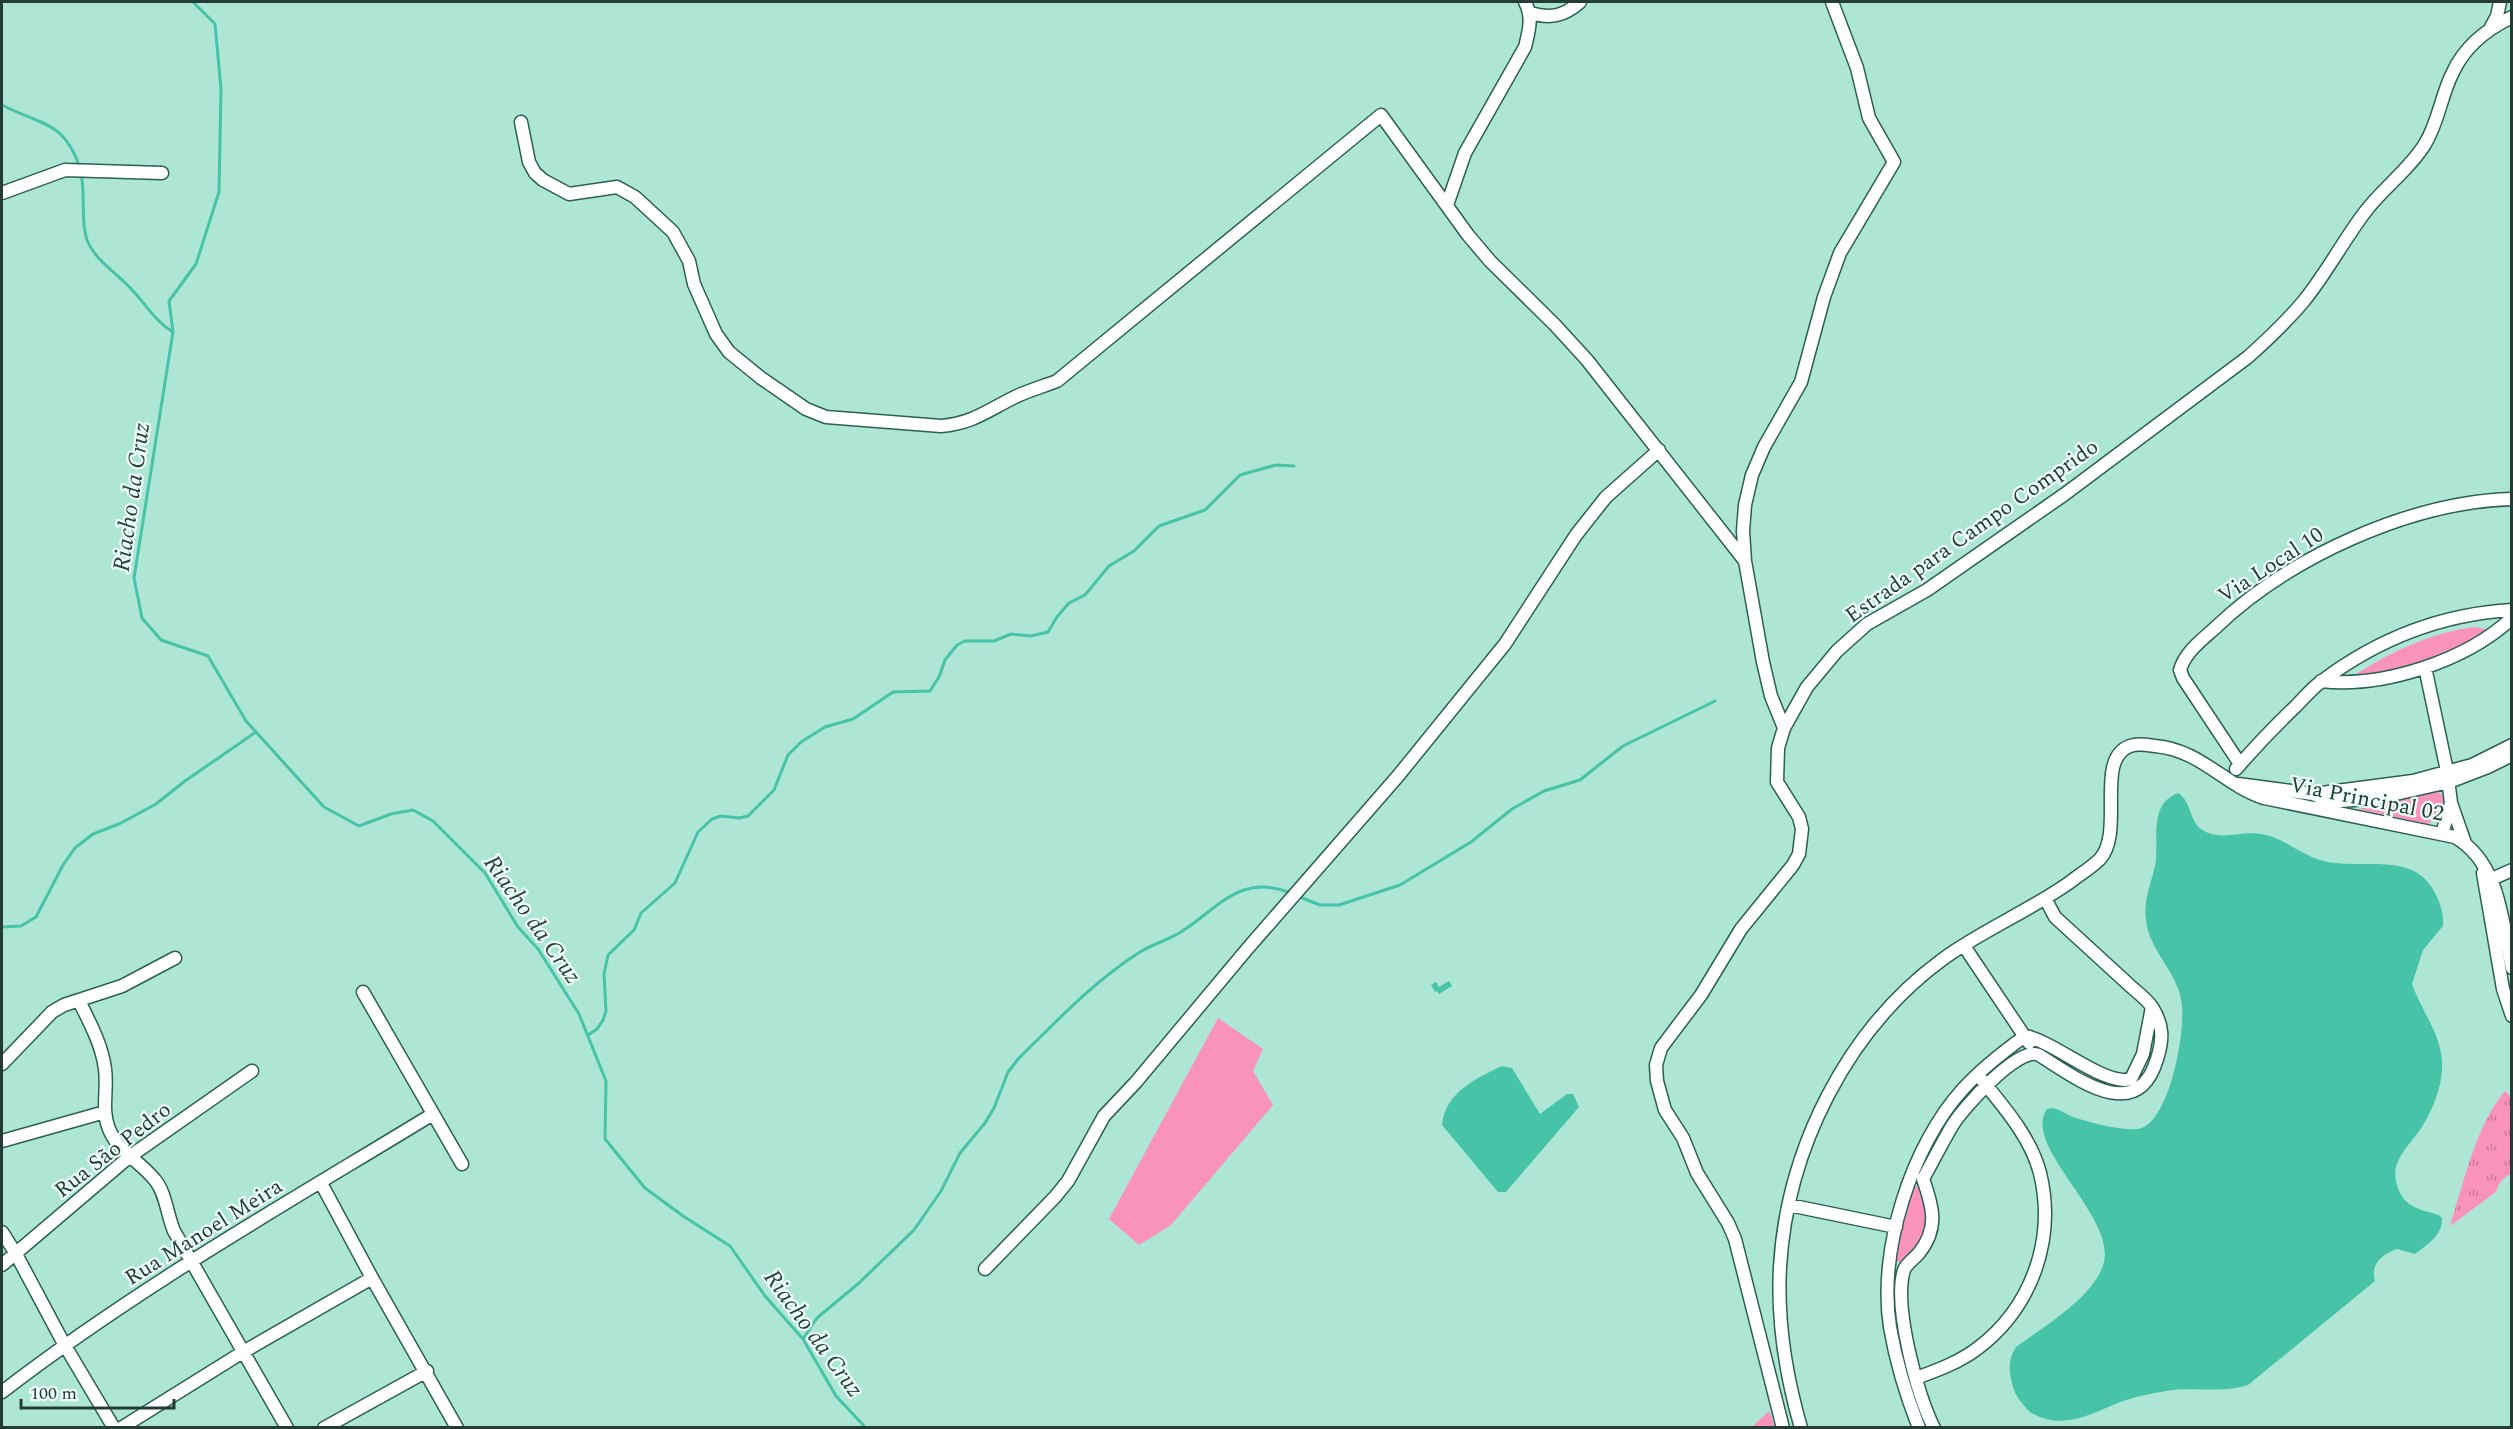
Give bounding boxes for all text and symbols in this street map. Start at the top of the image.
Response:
water label: Riacho da Cruz [104,420,160,574]
street label: Estrada para Campo Comprido [1838,431,2105,632]
street label: Via Local 10 [2211,519,2330,612]
street label: Via Principal 02 [2287,768,2447,831]
water label: Riacho da Cruz [474,848,590,992]
street label: Rua São Pedro [47,1094,178,1206]
street label: Rua Manoel Meira [118,1170,289,1294]
water label: Riacho da Cruz [754,1262,872,1405]
scale bar [21,1372,174,1410]
text: 100 m [30,1380,77,1407]

